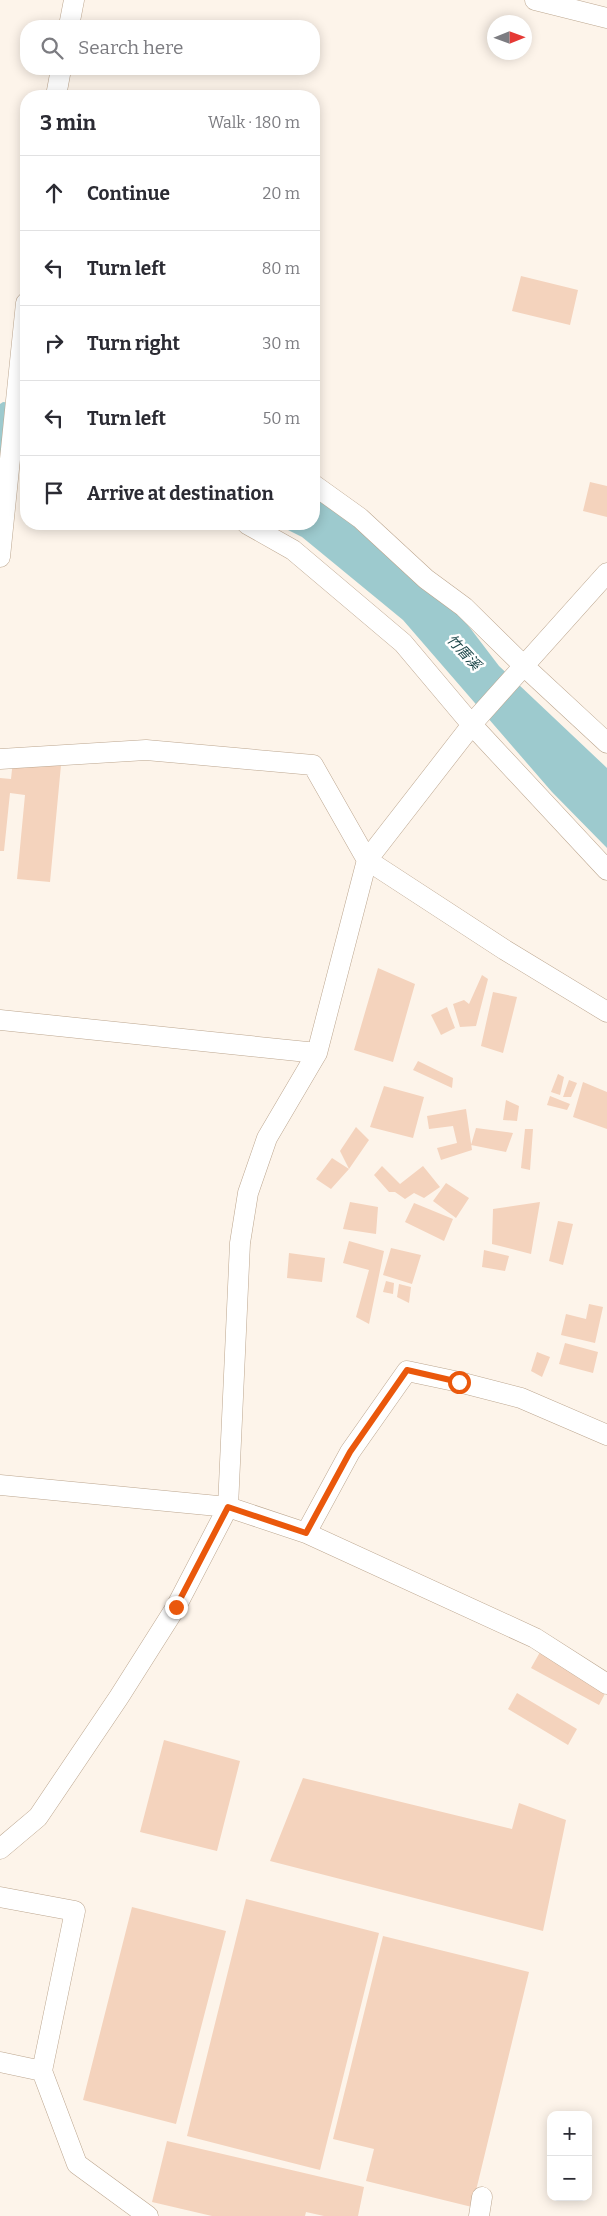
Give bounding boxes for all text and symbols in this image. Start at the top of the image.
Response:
north arrow [487,15,532,60]
search box [20,20,320,75]
icon: search [38,34,66,62]
text: Search here [78,36,183,59]
text: 3 min [40,110,96,136]
text: Walk · 180 m [208,113,300,132]
icon: ahead [40,179,68,207]
text: Continue [87,182,170,205]
text: 20 m [263,184,300,203]
icon: left [40,254,68,282]
text: Turn left [87,257,166,280]
text: 80 m [262,259,300,278]
icon: right [40,329,68,357]
text: Turn right [87,332,180,355]
text: 30 m [262,334,300,353]
icon: left [40,404,68,432]
text: Turn left [87,407,166,430]
text: 50 m [263,409,300,428]
icon: arrive [40,479,68,507]
text: Arrive at destination [87,482,274,505]
water label: 竹厝溪 [443,631,486,675]
route start [448,1371,471,1394]
route end [165,1596,188,1619]
map controls [547,2111,592,2201]
button: + [547,2111,592,2156]
button: − [547,2156,592,2201]

